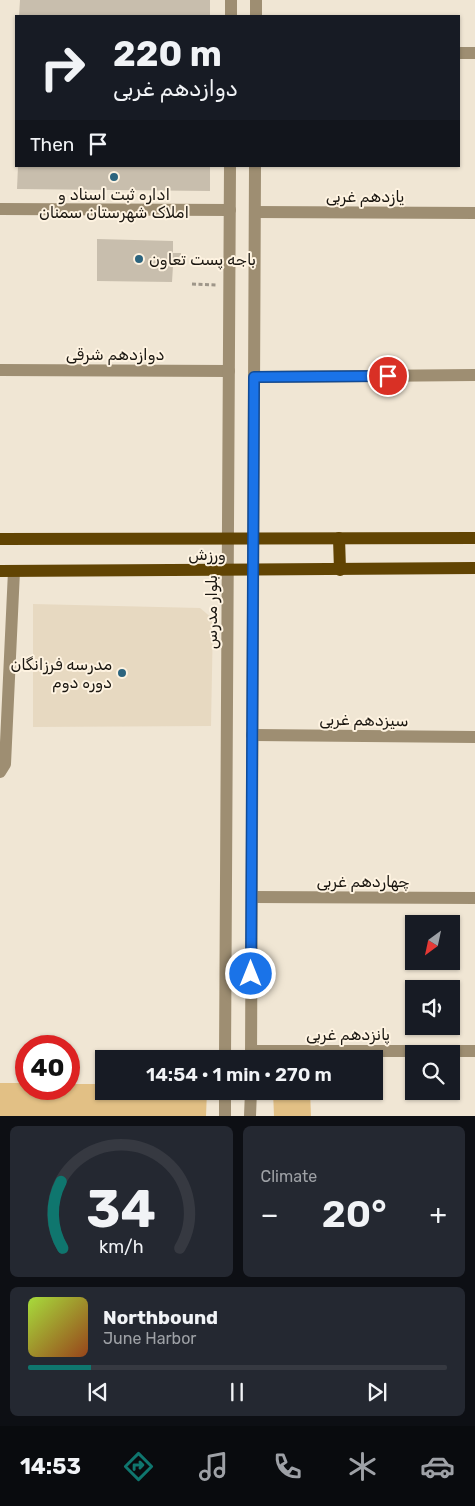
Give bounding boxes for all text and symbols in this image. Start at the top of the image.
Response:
text: 220 m [113,33,222,75]
icon: right [30,35,95,100]
text: دوازدهم غربی [113,75,238,102]
icon: arrive [84,130,112,158]
text: Then [30,133,74,156]
marker: اداره ثبت اسناد و املاک شهرستان سمنان [108,171,120,183]
place label: اداره ثبت اسناد و املاک شهرستان سمنان [39,185,189,223]
street label: یازدهم غربی [326,187,404,207]
place label: باجه پست تعاون [149,250,256,270]
marker: باجه پست تعاون [133,253,145,265]
street label: دوازدهم شرقی [66,345,164,365]
pin [367,355,409,397]
icon: arrive [374,362,402,390]
street label: ورزش [188,545,226,565]
street label: بلوار مدرس [202,575,222,649]
place label: مدرسه فرزانگان دوره دوم [10,655,112,693]
marker: مدرسه فرزانگان دوره دوم [116,667,128,679]
street label: سیزدهم غربی [319,710,409,731]
street label: چهاردهم غربی [316,872,410,892]
north arrow [405,915,460,970]
map controls [405,915,460,1100]
position arrow [224,947,276,999]
button: sound [405,980,460,1035]
street label: پانزدهم غربی [306,1025,390,1045]
speed limit sign: 40 [15,1035,80,1100]
button: search [405,1045,460,1100]
text: 14:54 · 1 min · 270 m [146,1063,332,1086]
text: Climate [261,1167,317,1186]
text: 34 [86,1178,156,1240]
text: 20° [322,1191,387,1237]
text: − [261,1198,279,1231]
text: + [430,1198,447,1231]
text: km/h [99,1236,144,1257]
text: Northbound [103,1306,218,1329]
text: June Harbor [103,1329,196,1348]
icon: previous [84,1378,112,1406]
icon: pause [223,1378,251,1406]
icon: next [363,1378,391,1406]
icon: directions [121,1449,156,1484]
icon: music [196,1449,231,1484]
icon: phone [270,1449,305,1484]
icon: climate [345,1449,380,1484]
icon: car [420,1449,455,1484]
text: 14:53 [20,1453,81,1480]

